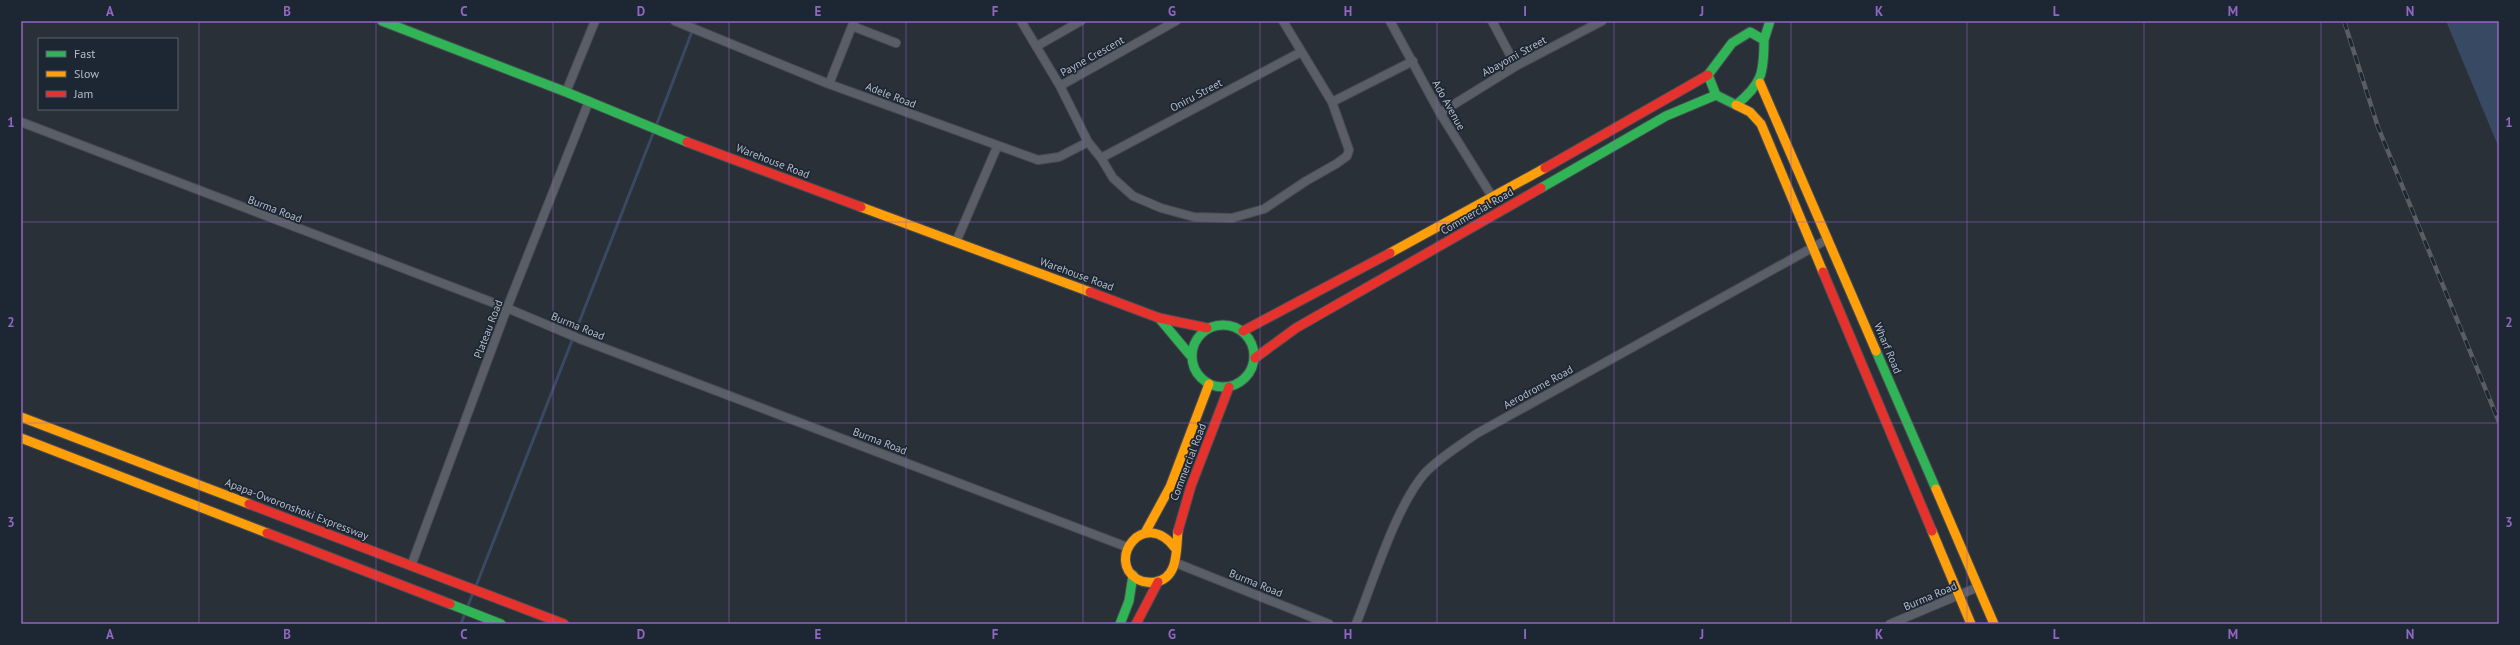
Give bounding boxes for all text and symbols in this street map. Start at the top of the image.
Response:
text: A [106,3,114,20]
text: B [283,3,291,20]
text: C [460,3,468,20]
text: D [637,3,645,20]
text: E [815,3,822,20]
text: F [992,3,999,20]
text: G [1168,3,1176,20]
text: H [1344,3,1352,20]
text: I [1523,3,1527,20]
text: J [1699,3,1704,20]
text: K [1875,3,1883,20]
text: L [2053,3,2060,20]
text: M [2228,3,2238,20]
text: N [2406,3,2414,20]
street label: Abayomi Street [1479,32,1549,79]
street label: Payne Crescent [1058,33,1127,79]
legend [38,38,178,110]
text: Fast [74,46,95,61]
text: Slow [74,66,99,81]
street label: Oniru Street [1167,75,1225,115]
street label: Ado Avenue [1429,77,1469,133]
street label: Adele Road [864,79,918,111]
text: Jam [73,86,93,101]
text: 1 [7,114,15,131]
text: 1 [2505,114,2513,131]
street label: Warehouse Road [734,141,812,181]
street label: Commercial Road [1438,184,1516,238]
street label: Burma Road [246,192,304,226]
street label: Warehouse Road [1038,254,1116,294]
street label: Plateau Road [470,298,506,360]
street label: Burma Road [549,309,607,343]
text: 2 [7,314,15,331]
text: 2 [2505,314,2513,331]
street label: Wharf Road [1871,320,1905,376]
street label: Aerodrome Road [1501,362,1575,412]
street label: Commercial Road [1167,421,1209,503]
street label: Burma Road [851,424,909,458]
street label: Apapa-Oworonshoki Expressway [223,475,372,543]
text: 3 [7,514,15,531]
text: 3 [2505,514,2513,531]
street label: Burma Road [1227,566,1285,600]
street label: Burma Road [1901,578,1959,614]
text: A [106,626,114,643]
text: B [283,626,291,643]
text: C [460,626,468,643]
text: D [637,626,645,643]
text: E [815,626,822,643]
text: F [992,626,999,643]
text: G [1168,626,1176,643]
text: H [1344,626,1352,643]
text: I [1523,626,1527,643]
text: J [1699,626,1704,643]
text: K [1875,626,1883,643]
text: L [2053,626,2060,643]
text: M [2228,626,2238,643]
text: N [2406,626,2414,643]

